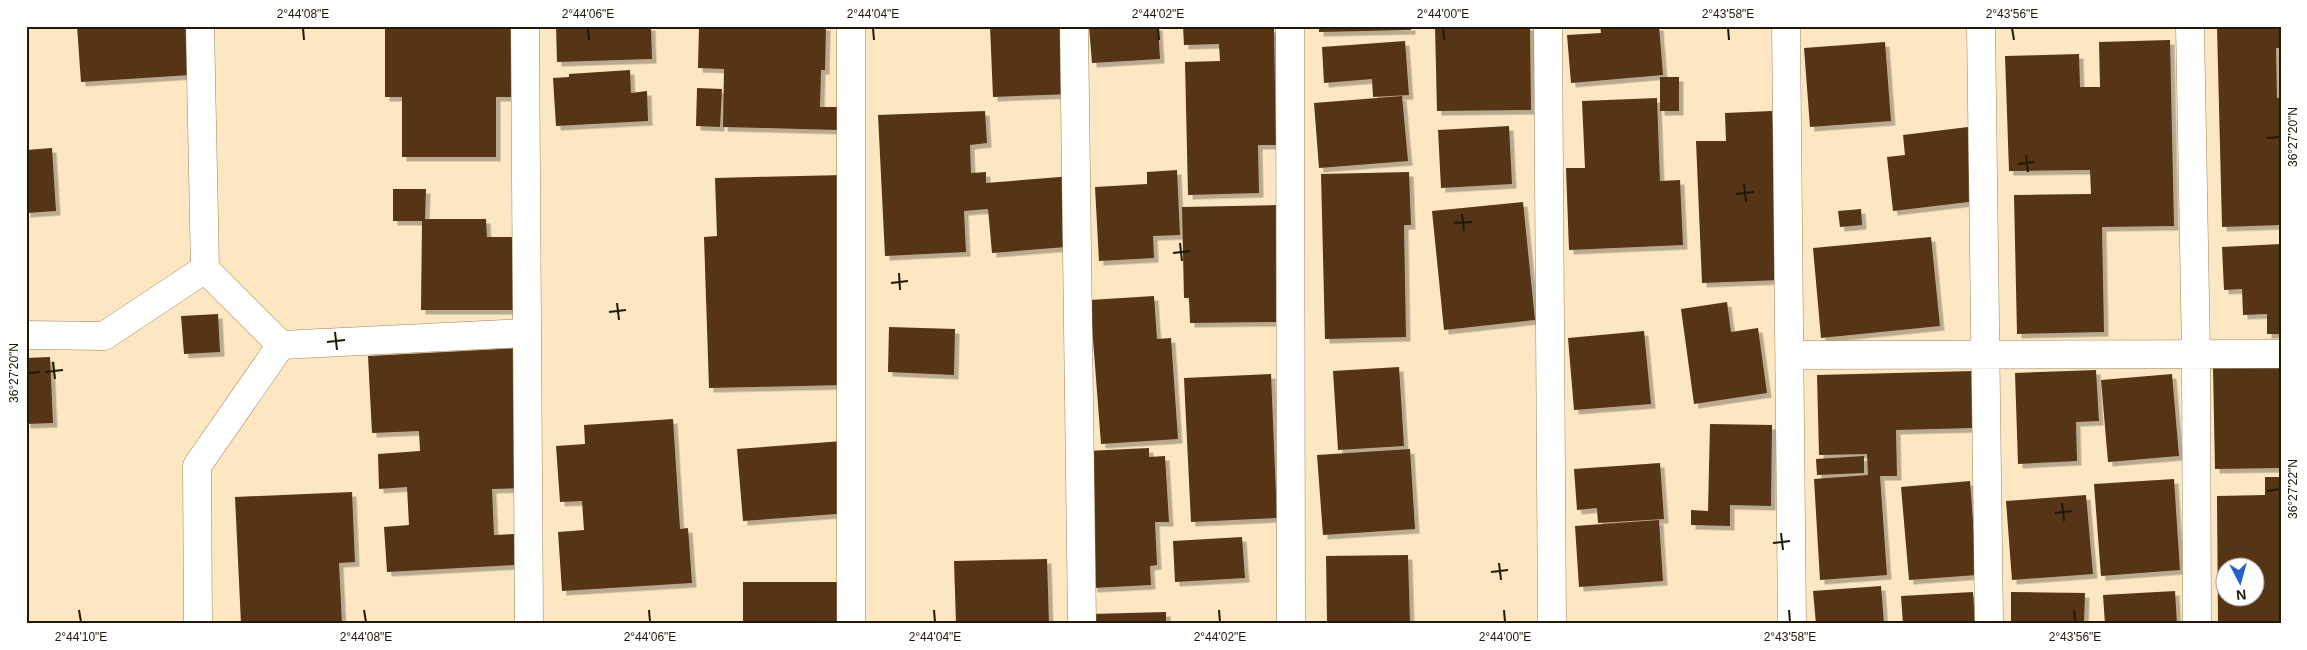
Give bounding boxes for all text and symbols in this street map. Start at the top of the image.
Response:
text: 2°44'08"E [277,7,329,21]
text: 2°44'06"E [562,7,614,21]
text: 2°44'04"E [847,7,899,21]
text: 2°44'02"E [1132,7,1184,21]
text: 2°44'00"E [1417,7,1469,21]
text: 2°43'58"E [1702,7,1754,21]
text: 2°43'56"E [1986,7,2038,21]
text: 36°27'20"N [2286,107,2300,167]
text: 36°27'20"N [7,343,21,403]
text: 36°27'22"N [2286,459,2300,519]
north arrow [2214,558,2264,608]
text: N [2235,586,2247,603]
text: 2°44'10"E [55,630,107,644]
text: 2°44'08"E [340,630,392,644]
text: 2°44'06"E [624,630,676,644]
text: 2°44'04"E [909,630,961,644]
text: 2°44'02"E [1194,630,1246,644]
text: 2°44'00"E [1479,630,1531,644]
text: 2°43'58"E [1764,630,1816,644]
text: 2°43'56"E [2049,630,2101,644]

